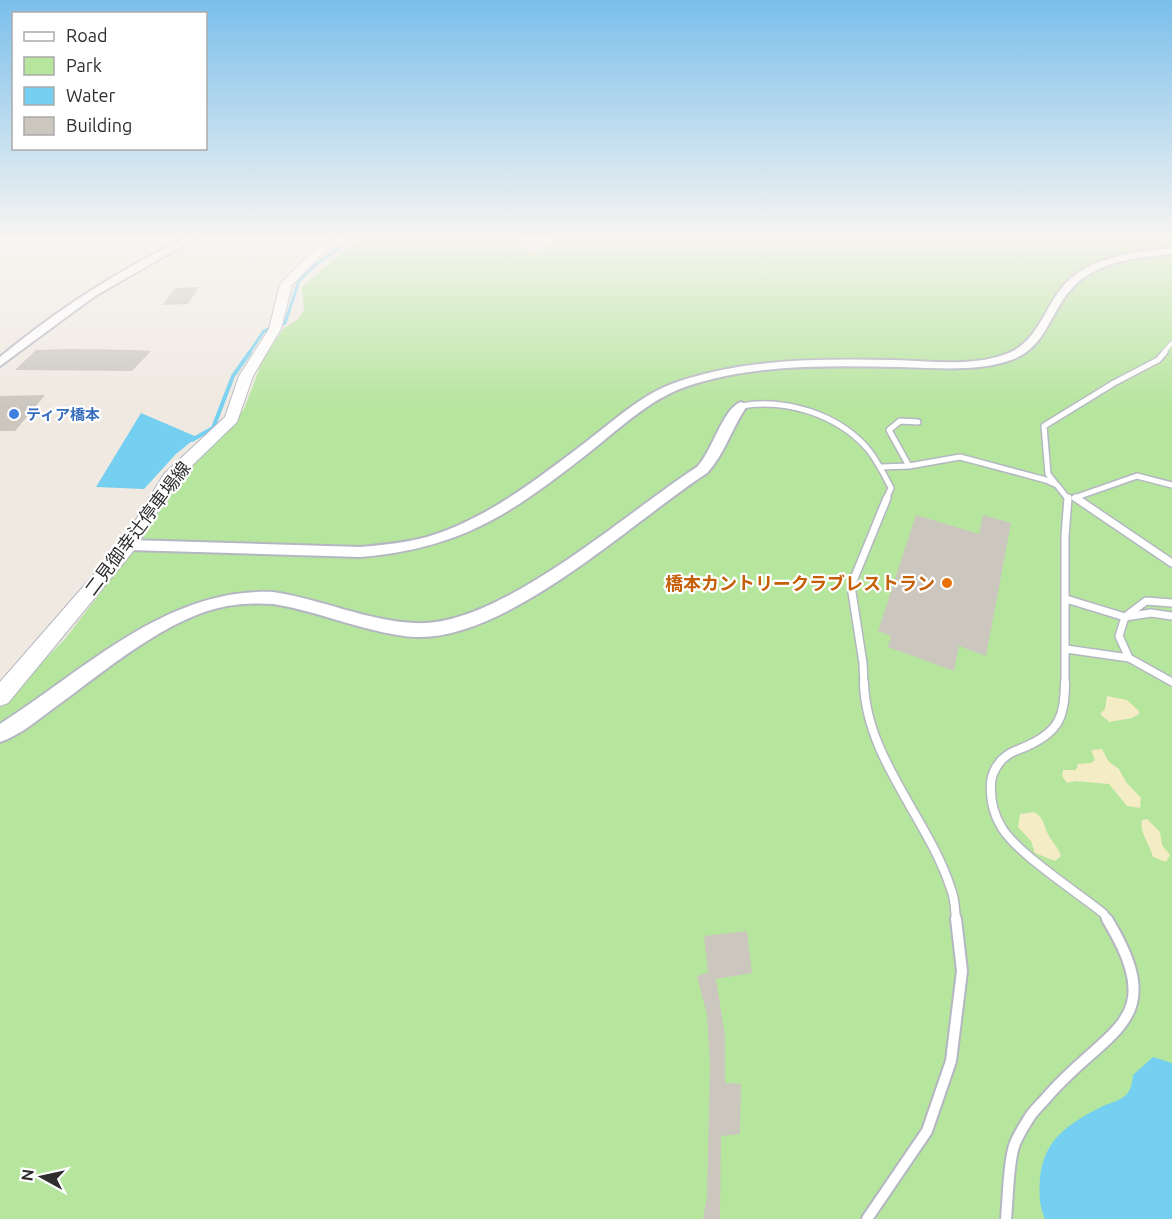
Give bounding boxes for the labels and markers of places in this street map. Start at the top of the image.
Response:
place label: ティア橋本 [26,406,100,423]
marker: ティア橋本 [7,407,21,421]
place label: 橋本カントリークラブレストラン [665,573,935,593]
marker: 橋本カントリークラブレストラン [940,576,954,590]

